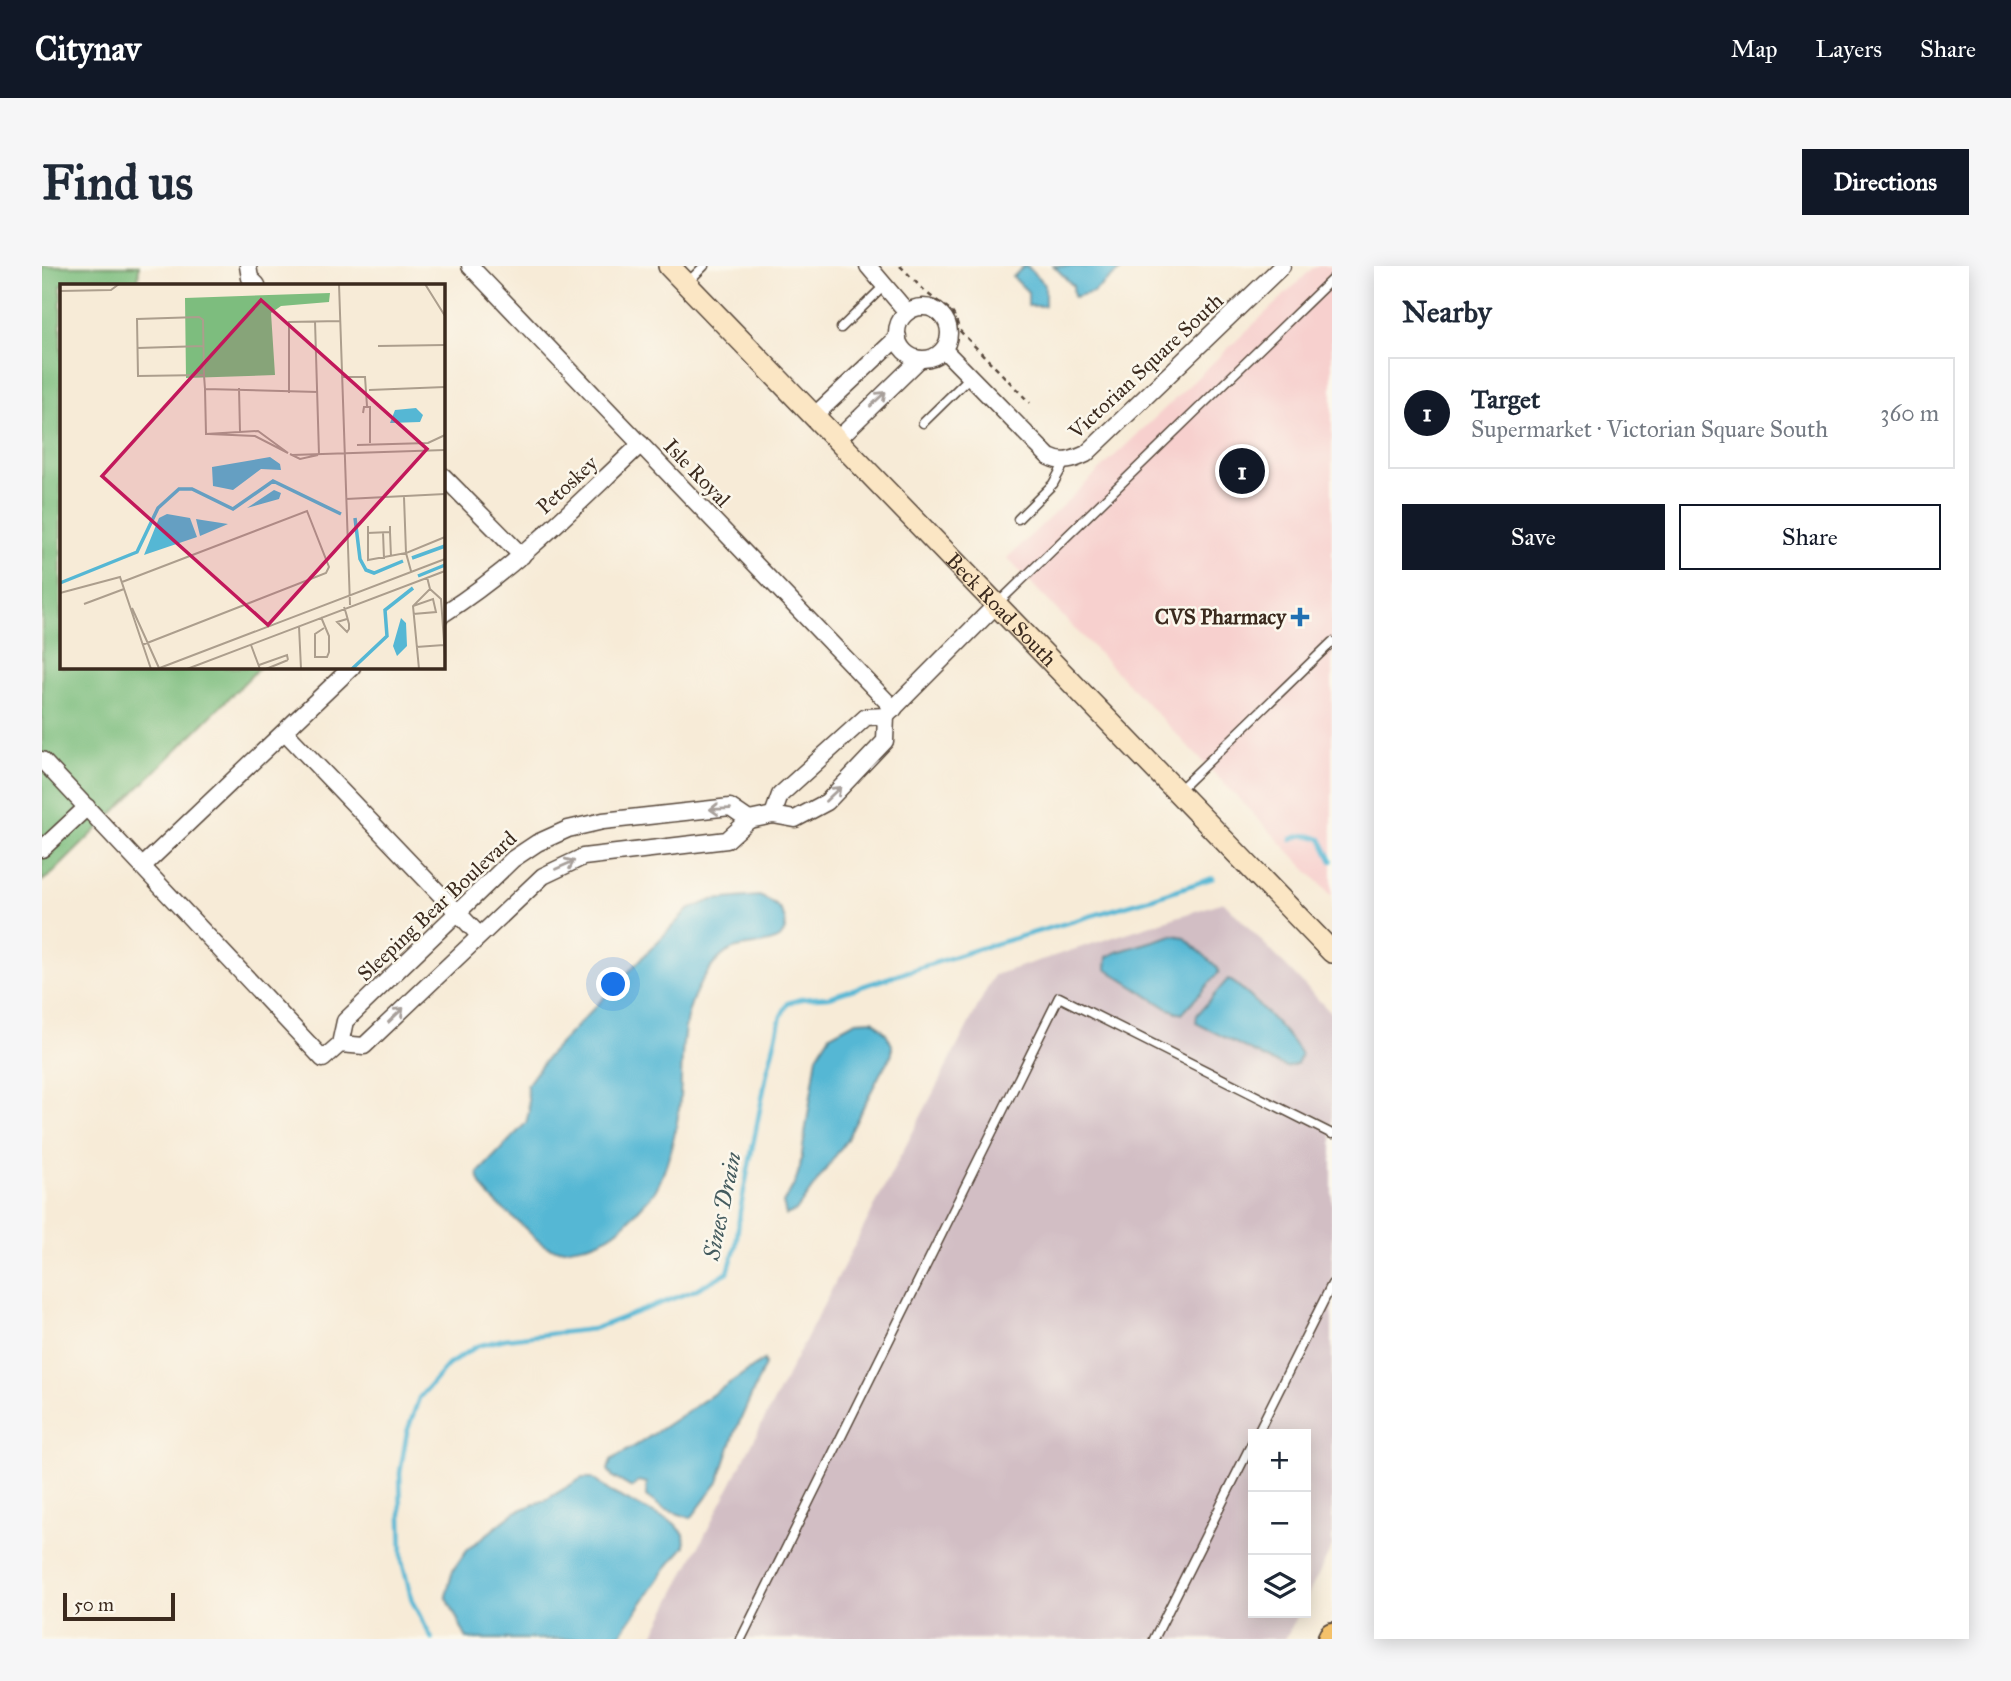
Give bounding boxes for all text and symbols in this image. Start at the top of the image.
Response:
text: Citynav [35,29,141,69]
text: Map [1731,34,1778,64]
text: Layers [1816,34,1882,64]
text: Share [1920,34,1976,64]
button: Directions [1802,149,1969,215]
text: Find us [42,153,193,212]
inset map [60,284,444,668]
street label: Victorian Square South [1063,287,1229,445]
text: Nearby [1402,294,1492,330]
text: Target [1471,383,1540,415]
one-way arrow [869,391,887,407]
text: 1 [1422,399,1432,427]
text: 360 m [1880,399,1939,427]
text: Supermarket · Victorian Square South [1471,415,1828,443]
street label: Isle Royal [658,433,736,513]
pin: 1 [1219,445,1265,497]
street label: Petoskey [531,449,604,520]
button: Save [1402,504,1665,570]
button: Share [1679,504,1941,570]
street label: Beck Road South [940,547,1062,672]
place label: CVS Pharmacy [1155,604,1287,630]
marker: CVS Pharmacy [1292,609,1308,625]
one-way arrow [825,786,842,803]
one-way arrow [709,803,732,816]
street label: Sleeping Bear Boulevard [352,825,522,987]
one-way arrow [554,858,575,871]
your location [596,967,630,1001]
one-way arrow [387,1007,404,1024]
water label: Sines Drain [697,1149,747,1264]
map controls [1248,1429,1311,1618]
button: + [1248,1429,1311,1492]
button: − [1248,1492,1311,1555]
button: layers [1248,1555,1311,1618]
scale bar [63,1590,175,1622]
text: 50 m [74,1593,114,1616]

